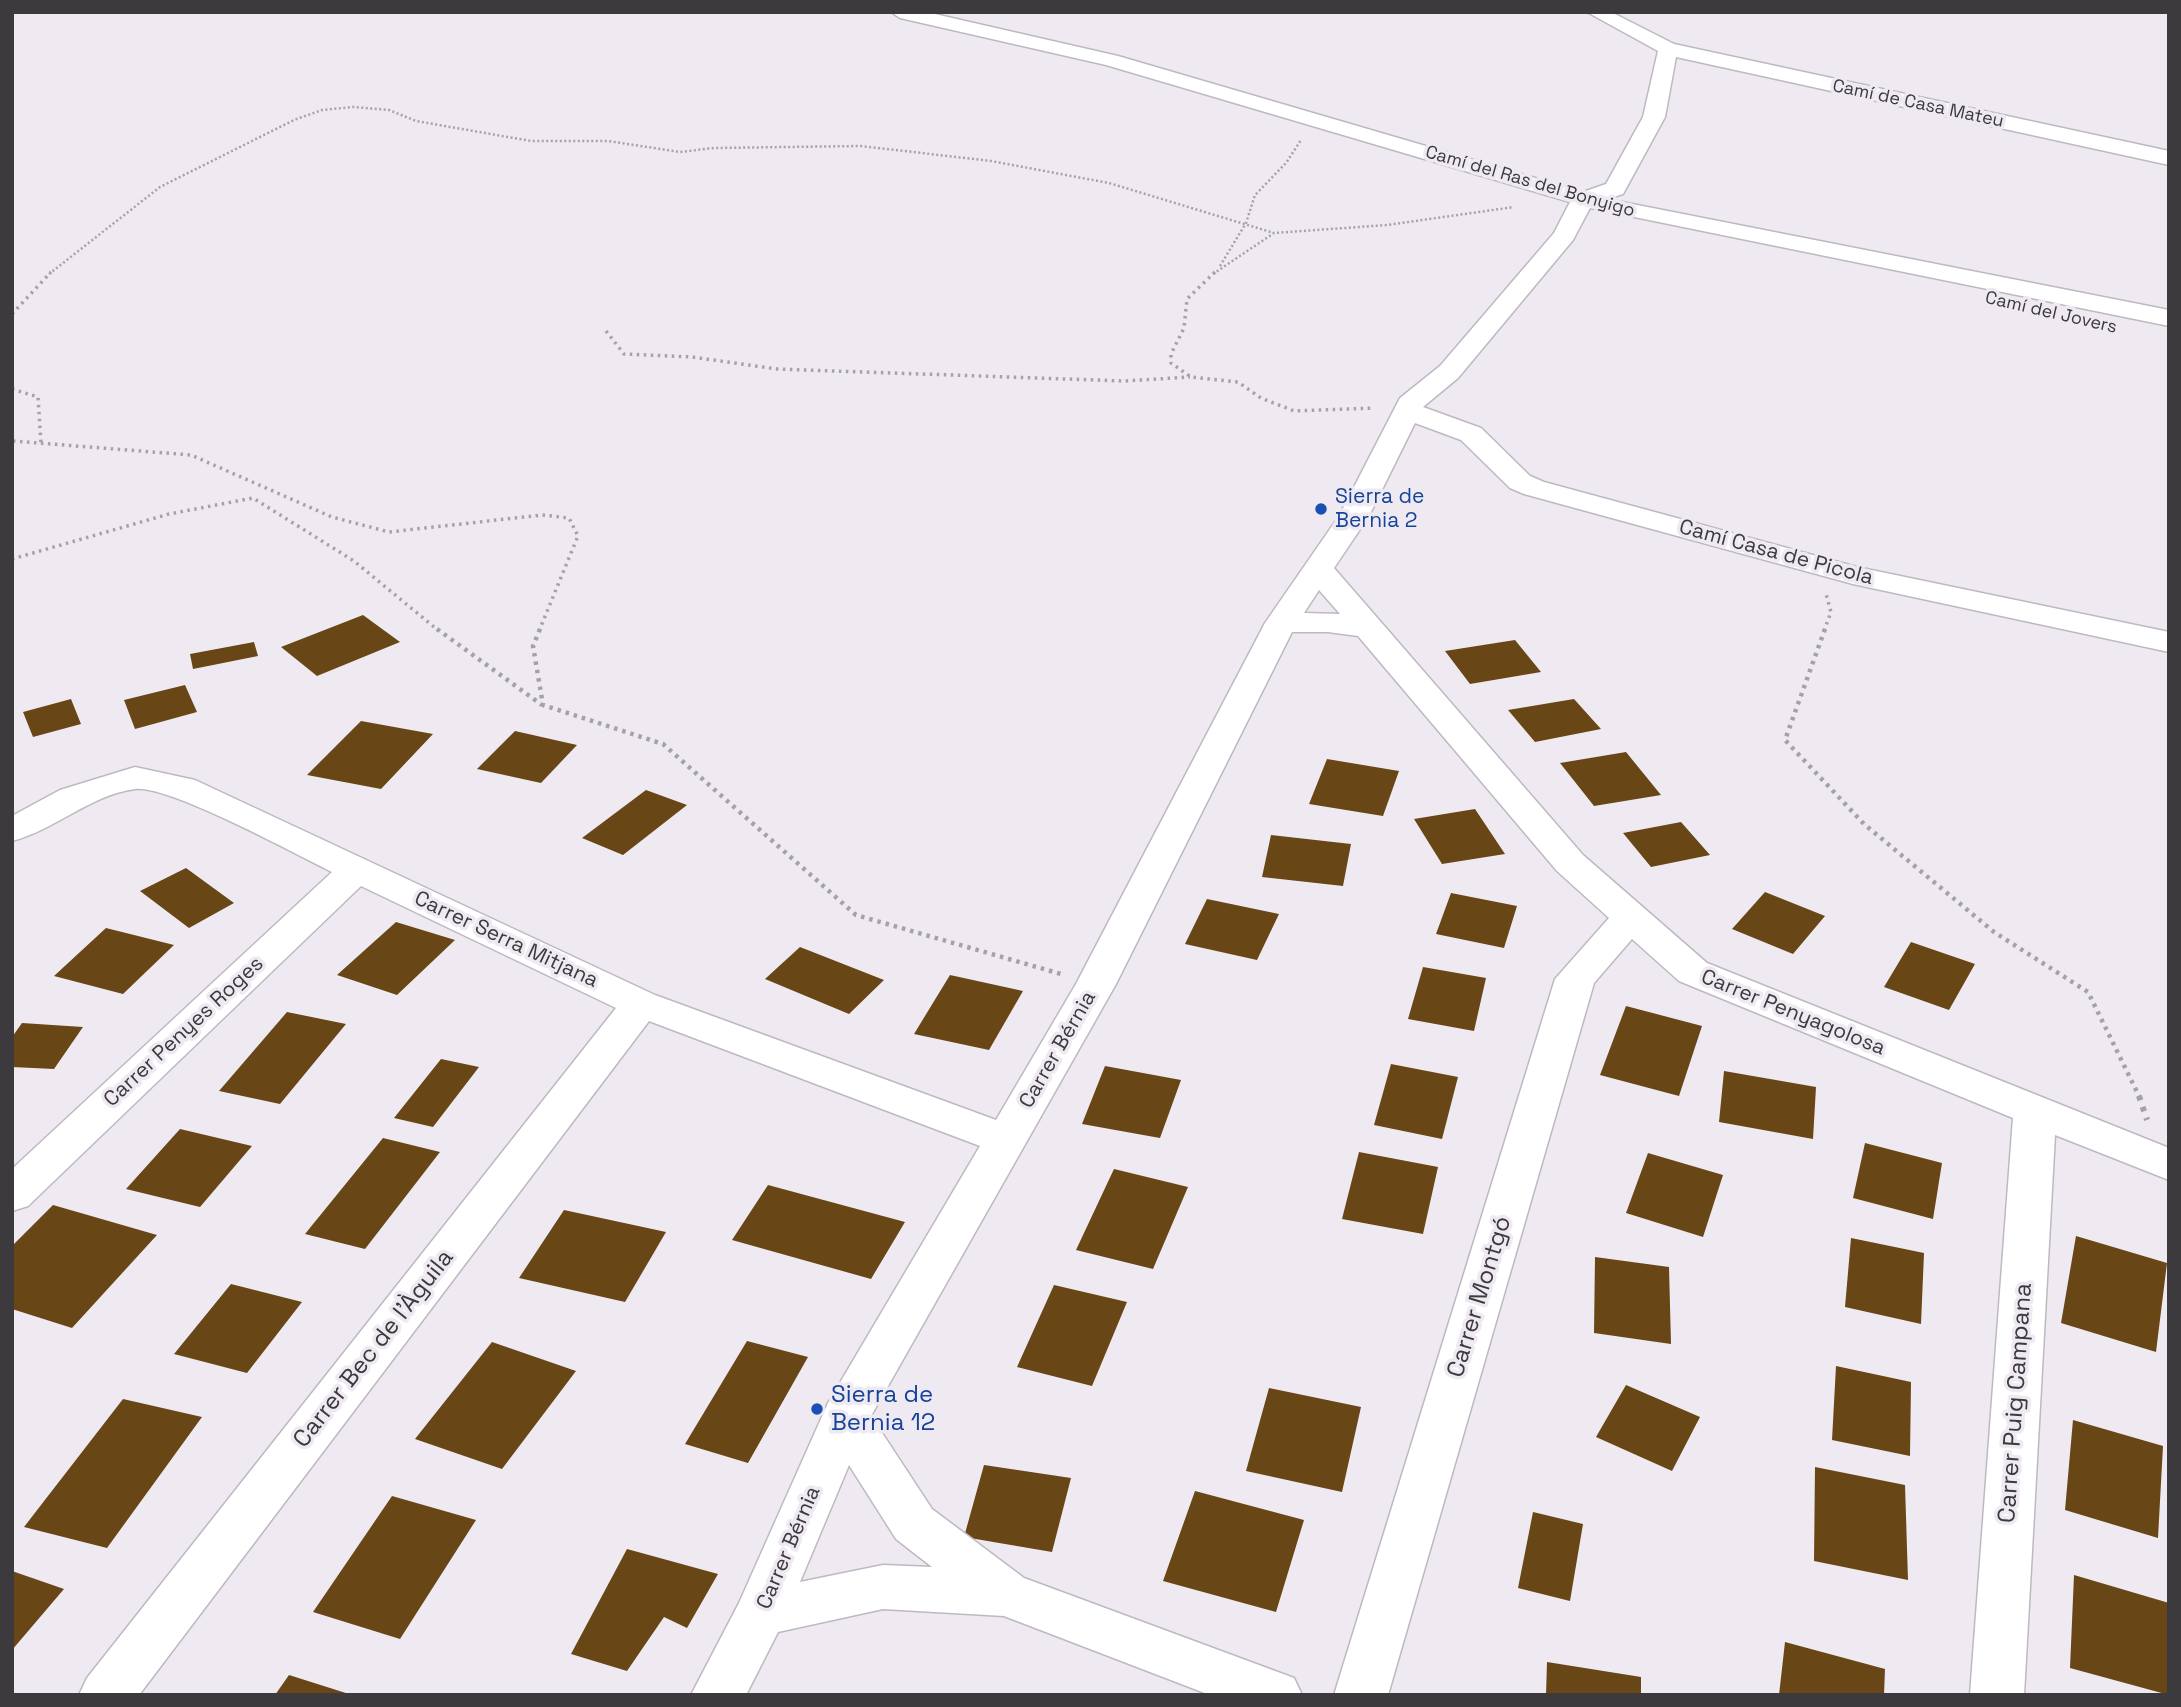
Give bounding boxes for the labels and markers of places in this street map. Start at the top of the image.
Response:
place label: Sierra de Bernia 2 [1335,484,1424,534]
marker: Sierra de Bernia 2 [1313,501,1329,517]
place label: Sierra de Bernia 12 [831,1381,935,1437]
marker: Sierra de Bernia 12 [809,1401,825,1417]

